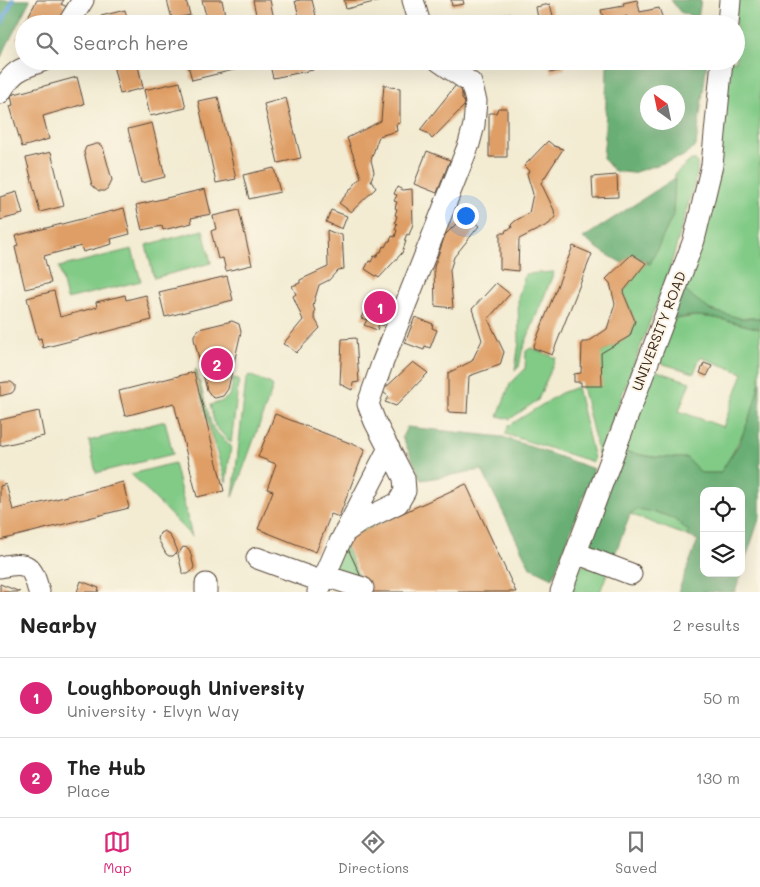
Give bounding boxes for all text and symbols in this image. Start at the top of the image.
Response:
search box [15,15,745,70]
icon: search [33,29,61,57]
text: Search here [73,30,189,55]
north arrow [640,85,685,130]
your location [453,203,479,229]
street label: UNIVERSITY ROAD [627,268,690,393]
pin: 1 [364,288,396,326]
pin: 2 [201,345,233,383]
map controls [700,487,745,577]
button: locate [700,487,745,532]
button: layers [700,532,745,577]
text: Nearby [20,611,97,638]
text: 2 results [673,614,740,635]
text: Loughborough University [67,675,305,700]
text: 1 [32,687,40,708]
text: 50 m [703,687,740,708]
text: University · Elvyn Way [67,700,239,721]
text: The Hub [67,755,146,780]
text: 2 [32,767,40,788]
text: 130 m [696,767,740,788]
text: Place [67,780,110,801]
tab: Map [103,828,132,877]
tab: Directions [338,828,409,877]
tab: Saved [615,828,657,877]

